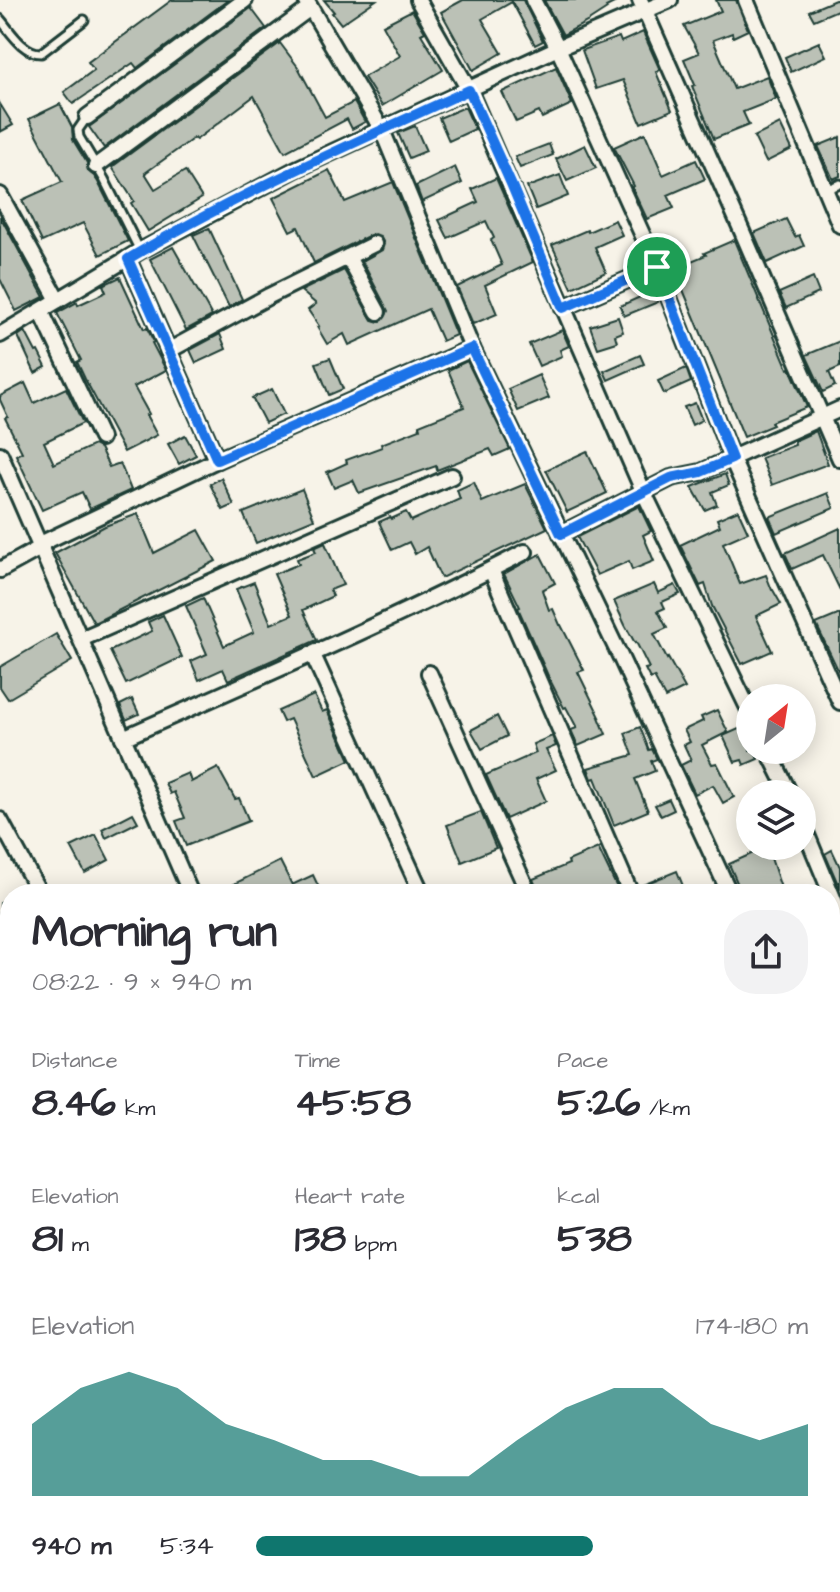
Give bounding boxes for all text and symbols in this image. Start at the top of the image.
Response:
pin [623,233,691,301]
icon: arrive [635,245,679,289]
north arrow [736,684,816,764]
map controls [736,684,816,860]
button: layers [736,780,816,860]
text: Morning run [32,903,277,964]
button: share [724,910,808,994]
text: 08:22 · 9 × 940 m [32,964,251,1000]
text: Distance [32,1045,118,1076]
text: Time [295,1045,341,1076]
text: Pace [557,1045,608,1076]
text: 8.46 [32,1076,116,1131]
text: 45:58 [295,1076,411,1131]
text: 5:26 [557,1076,640,1131]
text: km [116,1093,155,1124]
text: /km [640,1093,690,1124]
text: Elevation [32,1181,119,1212]
text: Heart rate [295,1181,405,1212]
text: kcal [557,1181,599,1212]
text: 81 [32,1212,63,1267]
text: 138 [295,1212,346,1267]
text: 538 [557,1212,632,1267]
text: m [63,1229,89,1260]
text: bpm [346,1229,397,1260]
text: Elevation [32,1308,134,1344]
text: 174–180 m [696,1308,808,1344]
text: 940 m [32,1528,112,1564]
text: 5:34 [160,1528,214,1564]

